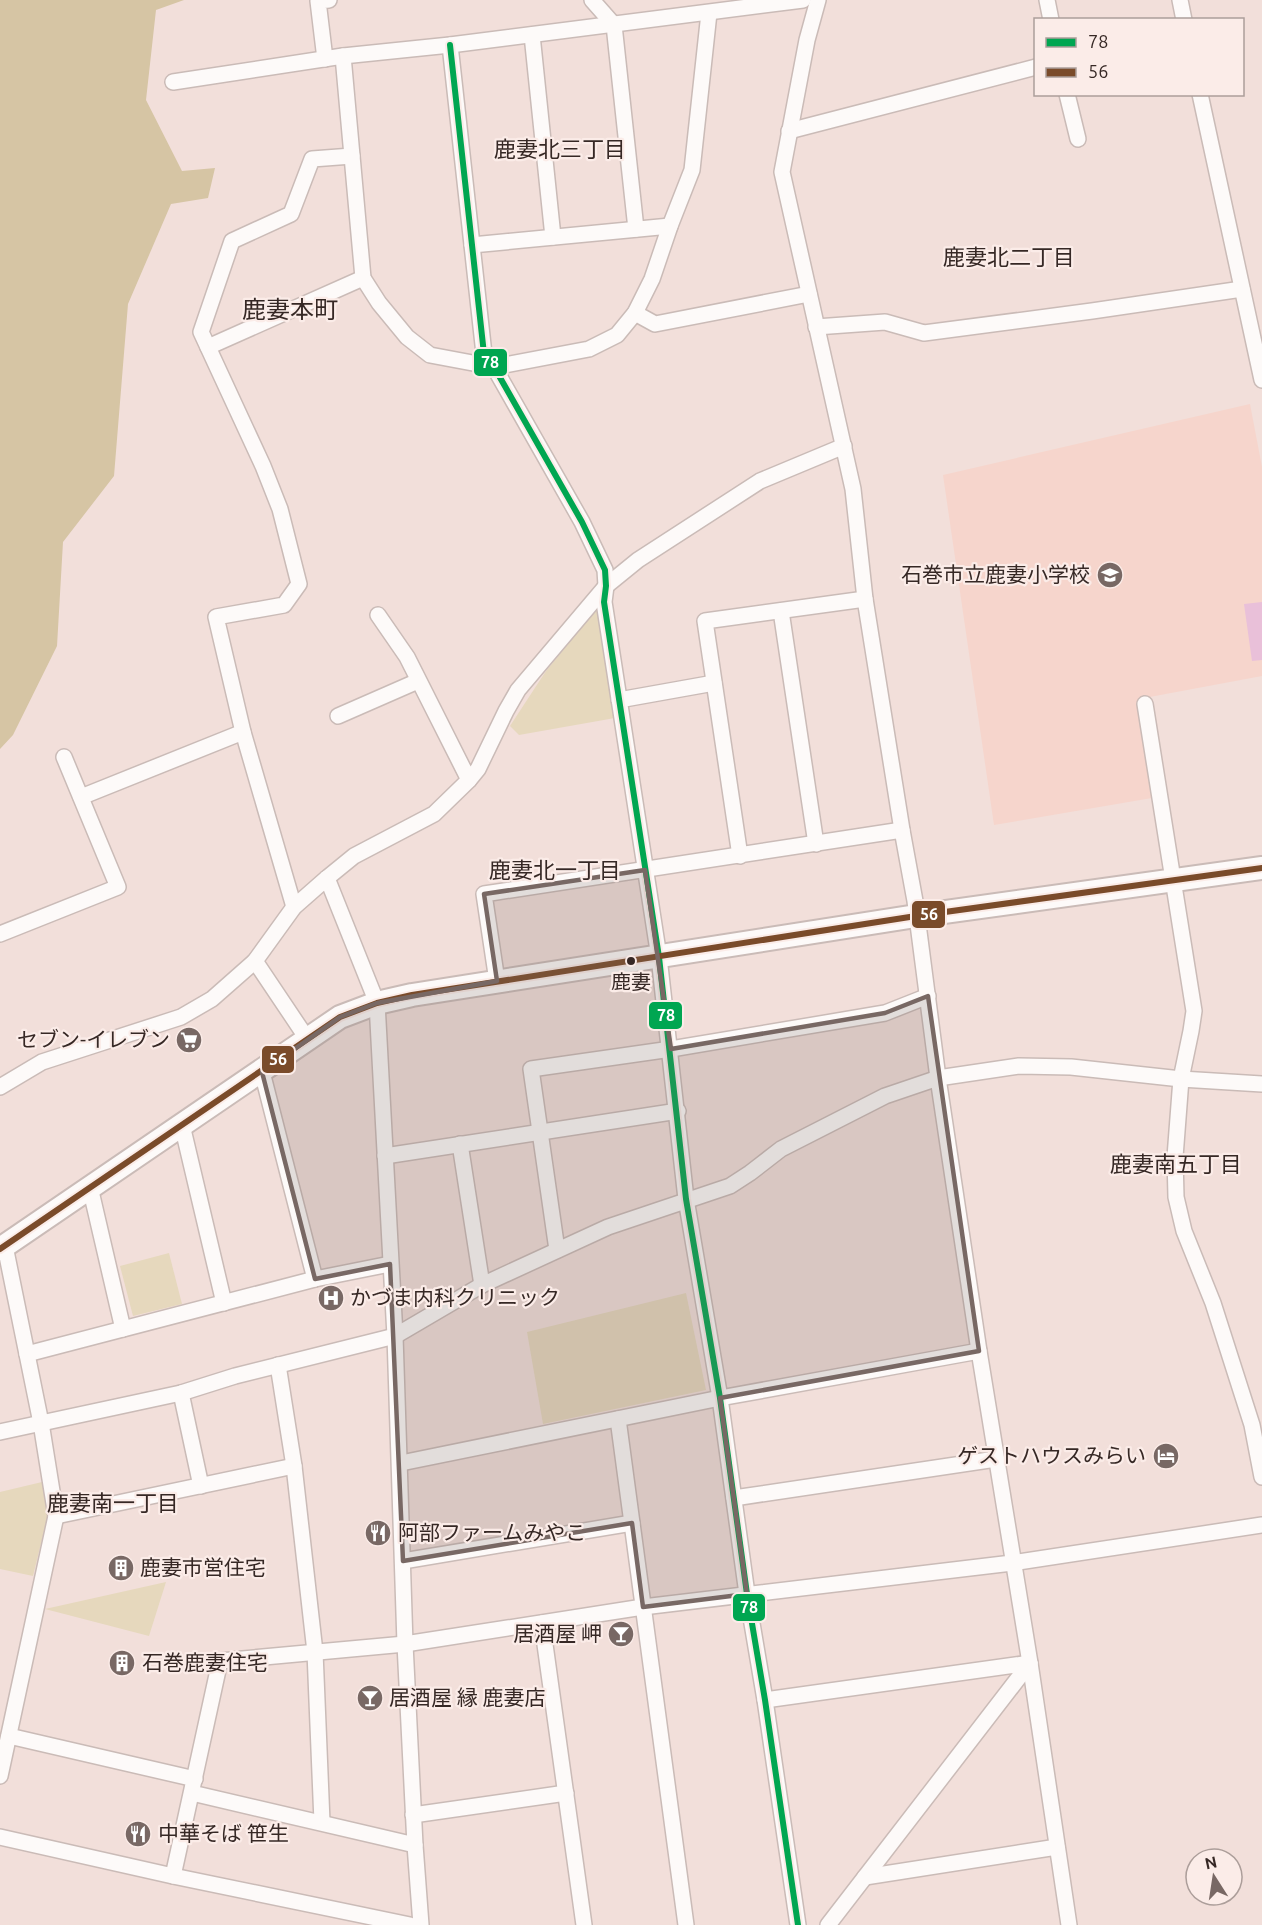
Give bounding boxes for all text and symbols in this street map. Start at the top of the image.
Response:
legend [1034,18,1244,96]
text: 78 [1088,31,1108,51]
text: 56 [1088,61,1108,81]
district label: 鹿妻北三丁目 [494,136,626,161]
district label: 鹿妻北二丁目 [943,244,1075,269]
district label: 鹿妻本町 [242,296,338,323]
line badge: 78 [473,348,508,377]
text: 78 [481,353,499,371]
school or university icon: 石巻市立鹿妻小学校 [1095,560,1125,590]
place label: 石巻市立鹿妻小学校 [901,562,1090,586]
district label: 鹿妻北一丁目 [489,857,621,882]
line badge: 56 [911,900,946,929]
text: 56 [920,905,938,923]
marker: 鹿妻 [625,955,637,967]
place label: 鹿妻 [611,970,651,993]
line badge: 78 [648,1001,683,1030]
text: 78 [657,1006,675,1024]
supermarket icon: セブン-イレブン [174,1025,204,1055]
place label: セブン-イレブン [17,1027,170,1051]
line badge: 56 [261,1045,295,1074]
text: 56 [269,1050,287,1068]
district label: 鹿妻南五丁目 [1110,1151,1242,1176]
hospital icon: かづま内科クリニック [316,1283,346,1313]
place label: かづま内科クリニック [350,1285,560,1309]
hotel icon: ゲストハウスみらい [1151,1441,1181,1471]
place label: ゲストハウスみらい [957,1443,1146,1467]
district label: 鹿妻南一丁目 [47,1490,179,1515]
restaurant icon: 阿部ファームみやこ [363,1518,393,1548]
place label: 阿部ファームみやこ [398,1520,586,1544]
building icon: 鹿妻市営住宅 [106,1553,136,1583]
place label: 鹿妻市営住宅 [140,1555,266,1579]
line badge: 78 [732,1593,766,1622]
text: 78 [740,1598,758,1616]
bar icon: 居酒屋 岬 [606,1619,636,1649]
place label: 居酒屋 岬 [513,1621,602,1645]
building icon: 石巻鹿妻住宅 [107,1648,137,1678]
place label: 石巻鹿妻住宅 [142,1650,268,1674]
bar icon: 居酒屋 縁 鹿妻店 [355,1683,385,1713]
place label: 居酒屋 縁 鹿妻店 [389,1685,546,1709]
restaurant icon: 中華そば 笹生 [123,1819,153,1849]
place label: 中華そば 笹生 [158,1821,289,1845]
north arrow [1184,1847,1244,1907]
text: N [1203,1852,1219,1872]

